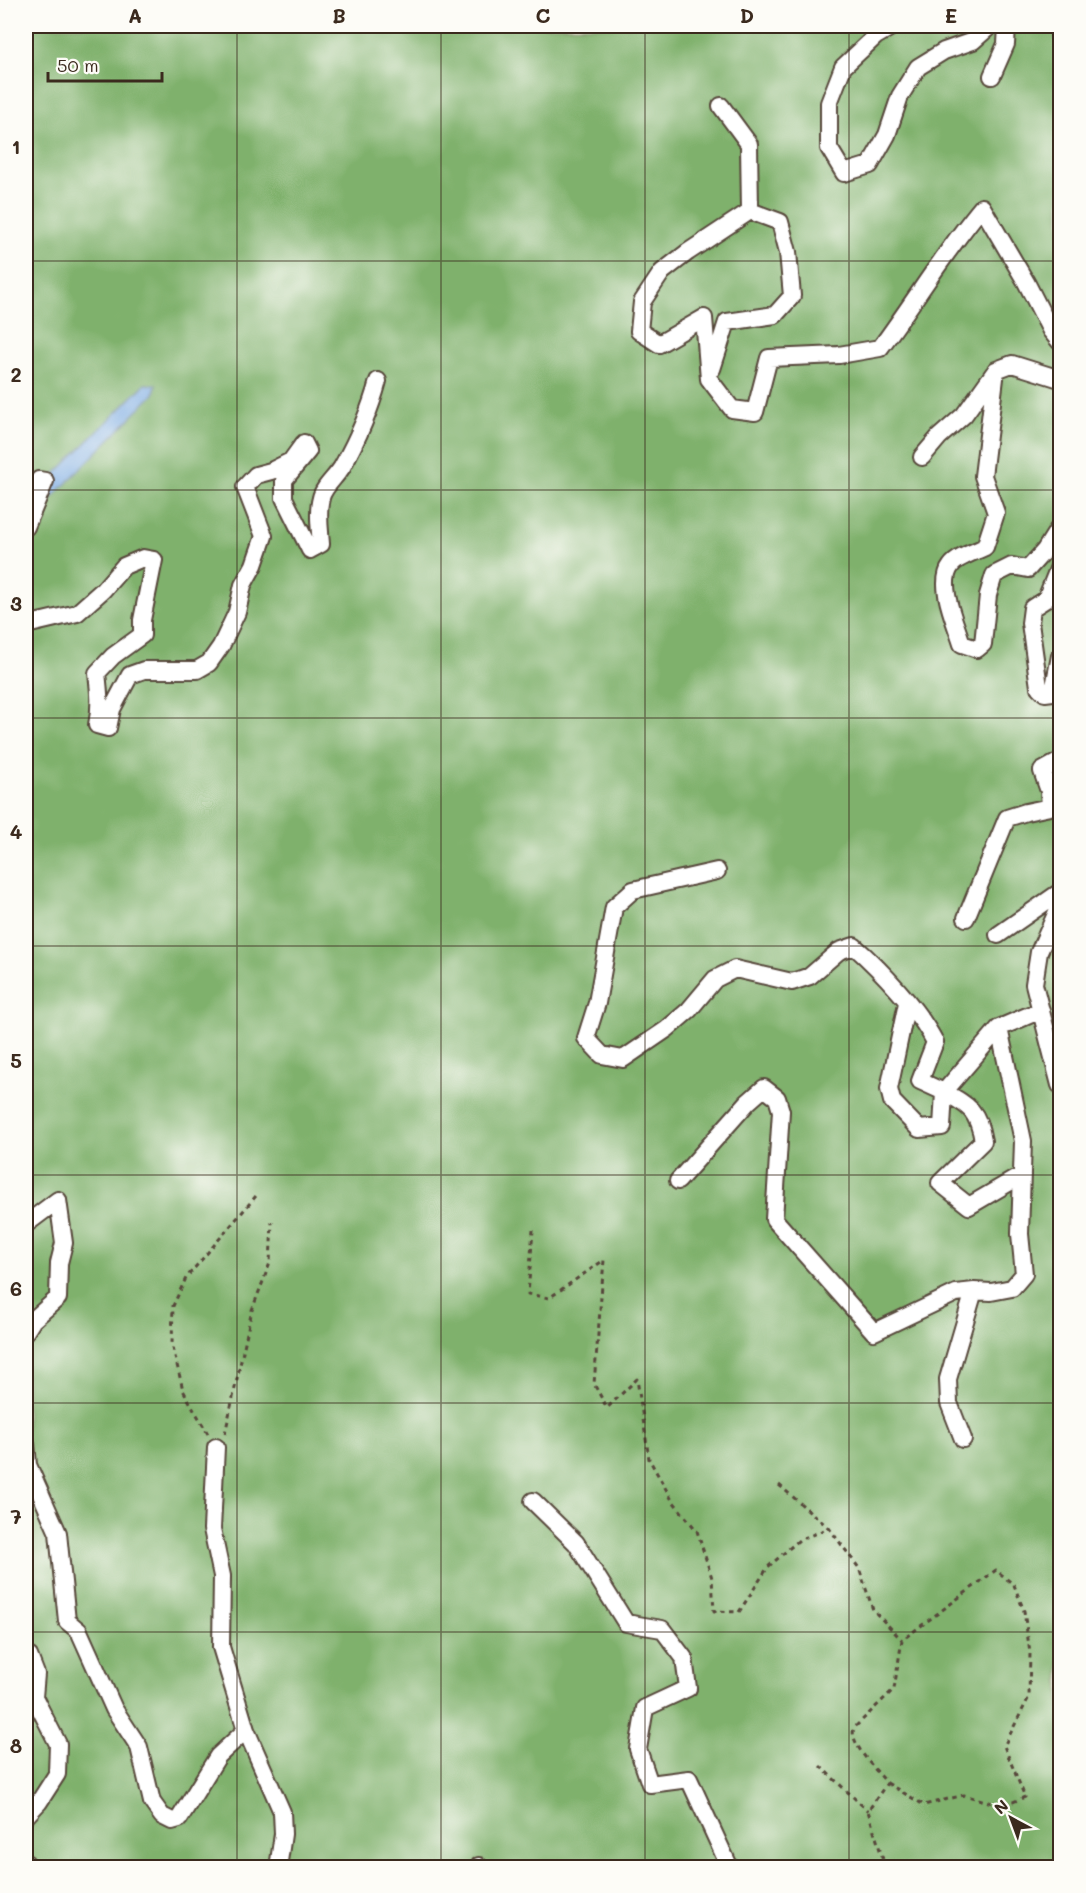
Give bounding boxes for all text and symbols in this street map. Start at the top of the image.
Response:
text: A [128,2,142,28]
text: B [332,2,346,28]
text: C [536,2,551,28]
text: D [740,2,754,28]
text: E [945,2,957,28]
scale bar [48,45,162,83]
text: 50 m [57,53,99,77]
text: 1 [12,133,20,159]
text: 2 [10,361,22,387]
text: 3 [10,590,22,616]
text: 4 [10,818,23,844]
text: 5 [10,1047,22,1073]
text: 6 [10,1275,22,1301]
text: 7 [10,1503,22,1529]
text: 8 [10,1732,22,1758]
north arrow [981,1788,1041,1848]
text: N [989,1794,1012,1818]

